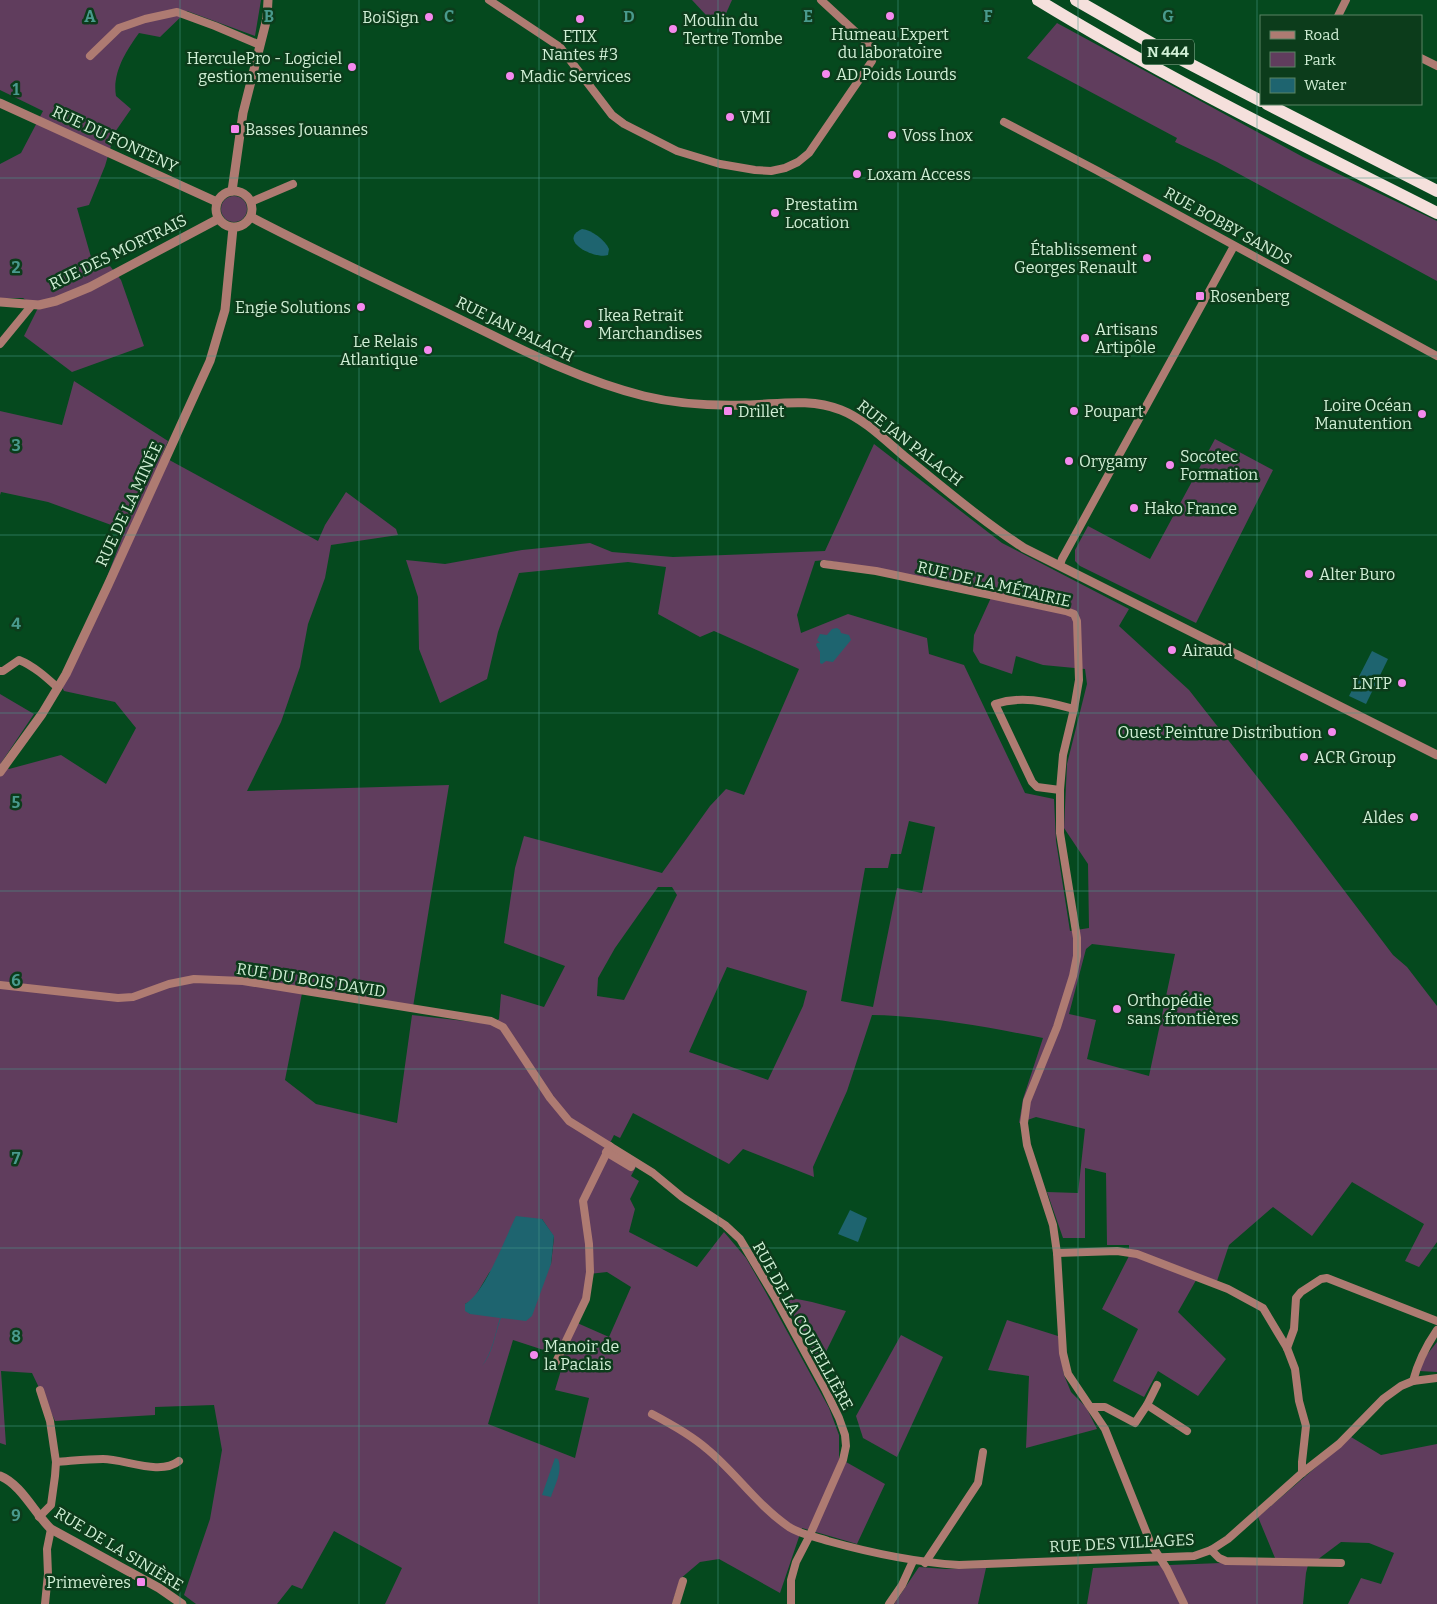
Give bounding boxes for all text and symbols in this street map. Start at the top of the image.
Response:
text: A [84,7,96,26]
text: B [264,7,274,26]
text: C [444,7,454,26]
text: D [623,7,635,26]
text: E [803,7,813,26]
text: F [984,7,993,26]
text: G [1162,7,1174,26]
place label: BoiSign [362,8,419,27]
marker: Humeau Expert du laboratoire [884,10,896,22]
marker: BoiSign [423,11,435,23]
place label: Moulin du Tertre Tombe [683,11,783,48]
marker: ETIX Nantes #3 [574,13,586,25]
legend [1260,15,1422,105]
marker: Moulin du Tertre Tombe [667,23,679,35]
place label: Humeau Expert du laboratoire [831,25,949,62]
text: Road [1304,26,1339,44]
place label: ETIX Nantes #3 [542,27,618,64]
road number: N 444 [1142,40,1194,64]
place label: HerculePro - Logiciel gestion menuiserie [186,49,342,86]
text: Park [1304,51,1336,69]
marker: HerculePro - Logiciel gestion menuiserie [346,61,358,73]
place label: AD Poids Lourds [836,65,957,84]
place label: Madic Services [520,67,631,86]
marker: AD Poids Lourds [820,68,832,80]
marker: Madic Services [504,70,516,82]
text: Water [1304,76,1347,94]
text: 1 [13,80,20,99]
street label: RUE DU FONTENY [49,102,181,177]
place label: VMI [740,108,771,127]
marker: VMI [724,111,736,123]
place label: Basses Jouannes [245,120,368,139]
marker: Basses Jouannes [229,123,241,135]
place label: Voss Inox [902,126,973,145]
marker: Voss Inox [886,129,898,141]
place label: Loxam Access [867,165,971,184]
marker: Loxam Access [851,168,863,180]
street label: RUE BOBBY SANDS [1161,183,1295,269]
place label: Prestatim Location [785,195,858,232]
marker: Prestatim Location [769,207,781,219]
street label: RUE DES MORTRAIS [46,210,190,294]
place label: Établissement Georges Renault [1014,239,1137,277]
marker: Établissement Georges Renault [1141,252,1153,264]
text: 2 [11,258,21,277]
place label: Rosenberg [1210,287,1290,306]
marker: Rosenberg [1194,290,1206,302]
street label: RUE JAN PALACH [453,292,577,366]
place label: Engie Solutions [235,298,351,317]
marker: Engie Solutions [355,301,367,313]
place label: Ikea Retrait Marchandises [598,306,703,343]
marker: Ikea Retrait Marchandises [582,318,594,330]
place label: Artisans Artipôle [1095,320,1158,357]
place label: Le Relais Atlantique [340,332,418,369]
marker: Artisans Artipôle [1079,332,1091,344]
marker: Le Relais Atlantique [422,344,434,356]
street label: RUE JAN PALACH [854,396,966,490]
place label: Loire Océan Manutention [1315,396,1412,433]
place label: Drillet [738,402,785,421]
place label: Poupart [1084,402,1144,421]
marker: Drillet [722,405,734,417]
marker: Poupart [1068,405,1080,417]
marker: Loire Océan Manutention [1416,408,1428,420]
text: 3 [11,436,21,455]
street label: RUE DE LA MINÉE [91,438,166,569]
place label: Socotec Formation [1180,447,1258,484]
place label: Orygamy [1079,452,1147,471]
marker: Orygamy [1063,455,1075,467]
marker: Socotec Formation [1164,459,1176,471]
place label: Hako France [1144,499,1237,518]
marker: Hako France [1128,502,1140,514]
street label: RUE DE LA MÉTAIRIE [915,556,1073,611]
place label: Alter Buro [1319,565,1395,584]
marker: Alter Buro [1303,568,1315,580]
text: 4 [11,614,21,633]
place label: Airaud [1182,641,1233,660]
marker: Airaud [1166,644,1178,656]
place label: LNTP [1352,674,1392,693]
marker: LNTP [1396,677,1408,689]
place label: Ouest Peinture Distribution [1118,723,1322,742]
marker: Ouest Peinture Distribution [1326,726,1338,738]
place label: ACR Group [1314,748,1396,767]
marker: ACR Group [1298,751,1310,763]
text: 5 [12,793,21,812]
place label: Aldes [1362,808,1404,827]
marker: Aldes [1408,811,1420,823]
street label: RUE DU BOIS DAVID [235,959,387,1001]
text: 6 [11,971,21,990]
place label: Orthopédie sans frontières [1127,991,1239,1028]
marker: Orthopédie sans frontières [1111,1003,1123,1015]
text: 7 [12,1149,21,1168]
street label: RUE DE LA COUTELLIÈRE [749,1238,858,1413]
text: 8 [11,1327,21,1346]
place label: Manoir de la Paclais [544,1337,619,1374]
marker: Manoir de la Paclais [528,1349,540,1361]
street label: RUE DE LA SINIÈRE [51,1502,187,1595]
text: 9 [11,1506,21,1525]
street label: RUE DES VILLAGES [1049,1530,1195,1556]
place label: Primevères [46,1573,131,1592]
marker: Primevères [135,1576,147,1588]

